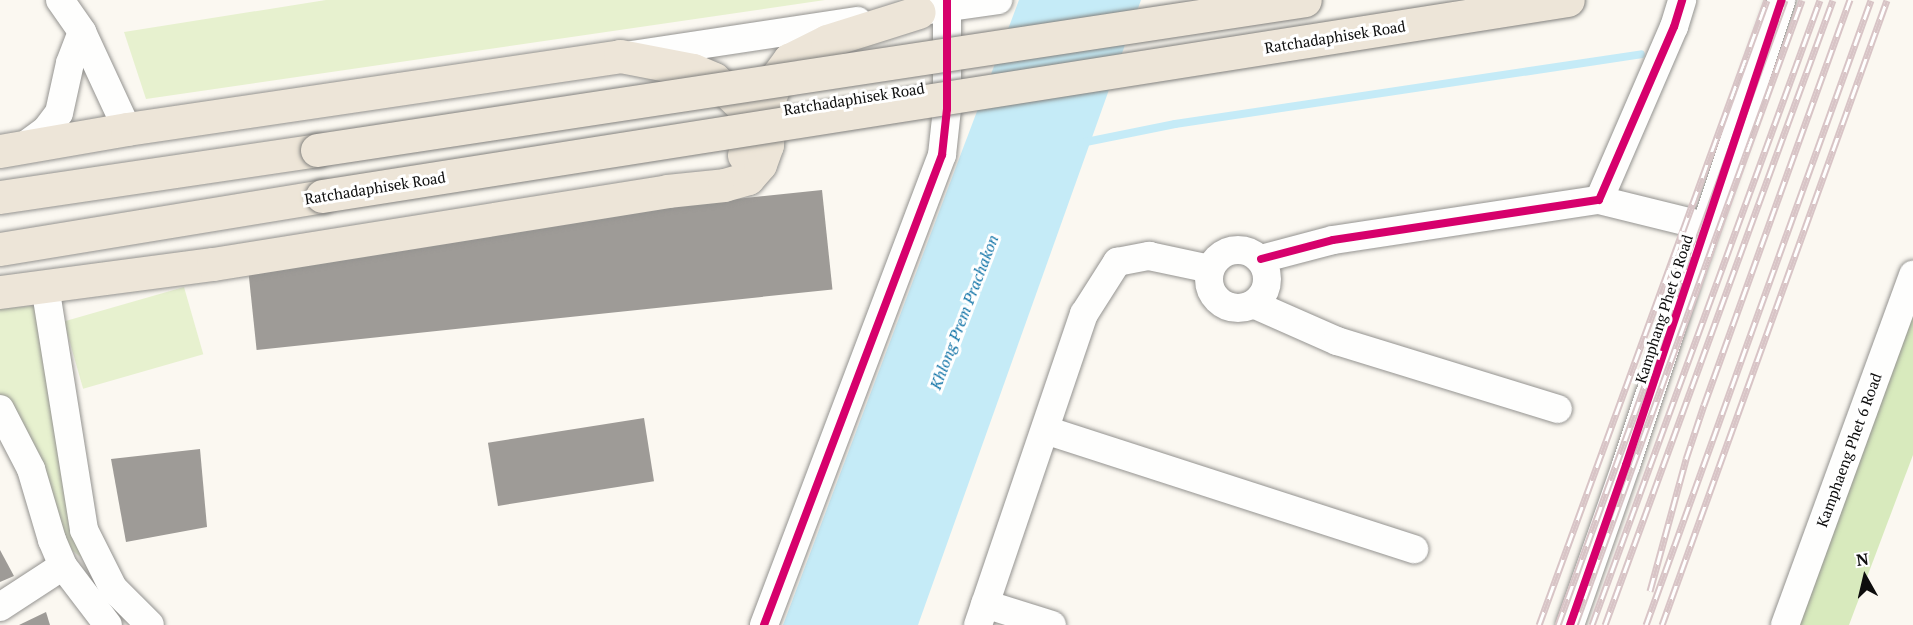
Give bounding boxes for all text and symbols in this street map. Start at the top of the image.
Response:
street label: Ratchadaphisek Road [1263,17,1407,57]
street label: Ratchadaphisek Road [782,79,926,119]
street label: Ratchadaphisek Road [303,168,447,208]
water label: Khlong Prem Prachakon [926,232,1002,392]
street label: Kamphang Phet 6 Road [1631,232,1697,386]
street label: Kamphaeng Phet 6 Road [1813,370,1885,530]
north arrow [1835,547,1895,607]
text: N [1855,547,1870,571]

